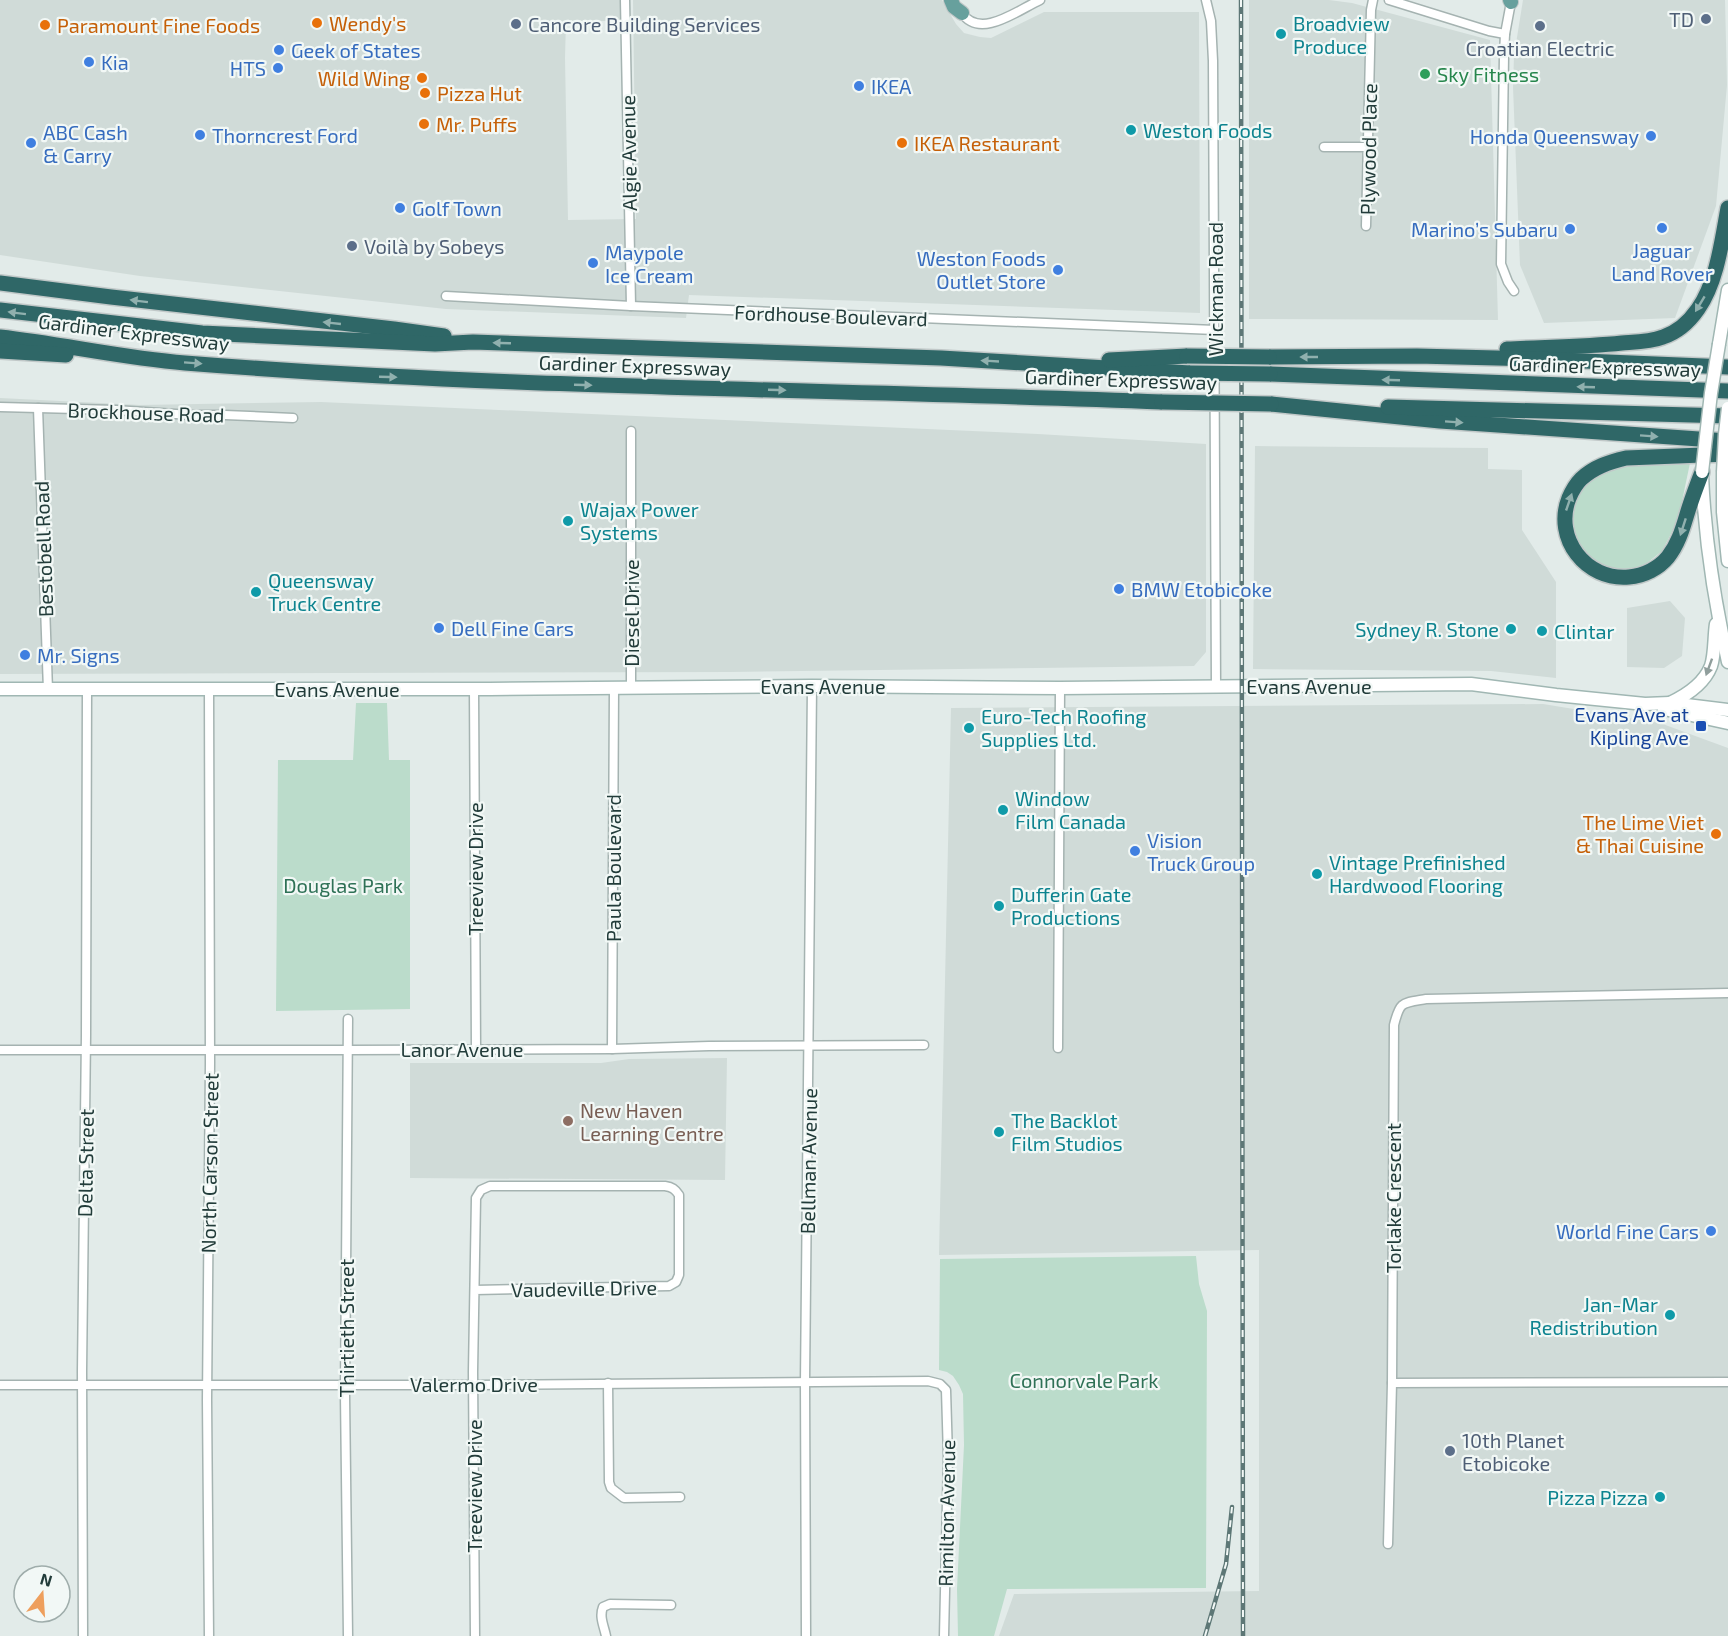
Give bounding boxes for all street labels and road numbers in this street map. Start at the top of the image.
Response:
street label: Plywood Place [1355,83,1381,215]
street label: Algie Avenue [615,95,641,211]
street label: Wickman Road [1203,222,1227,356]
street label: Fordhouse Boulevard [734,300,928,330]
street label: Gardiner Expressway [37,308,231,356]
street label: Gardiner Expressway [538,350,732,380]
street label: Gardiner Expressway [1508,351,1702,381]
street label: Gardiner Expressway [1024,364,1218,394]
street label: Brockhouse Road [67,397,225,427]
street label: Bestobell Road [29,480,57,618]
street label: Diesel Drive [619,559,643,667]
street label: Evans Avenue [760,674,886,698]
street label: Evans Avenue [1246,674,1372,698]
street label: Evans Avenue [274,677,400,701]
street label: Paula Boulevard [601,794,625,942]
street label: Treeview Drive [463,802,487,936]
street label: Lanor Avenue [401,1037,523,1061]
street label: North Carson Street [195,1072,223,1254]
street label: Bellman Avenue [795,1088,821,1234]
street label: Delta Street [72,1108,98,1217]
street label: Torlake Crescent [1381,1122,1405,1273]
street label: Thirtieth Street [334,1258,358,1397]
street label: Vaudeville Drive [511,1275,657,1301]
street label: Valermo Drive [410,1372,538,1396]
street label: Treeview Drive [462,1419,486,1553]
street label: Rimilton Avenue [933,1439,959,1587]

